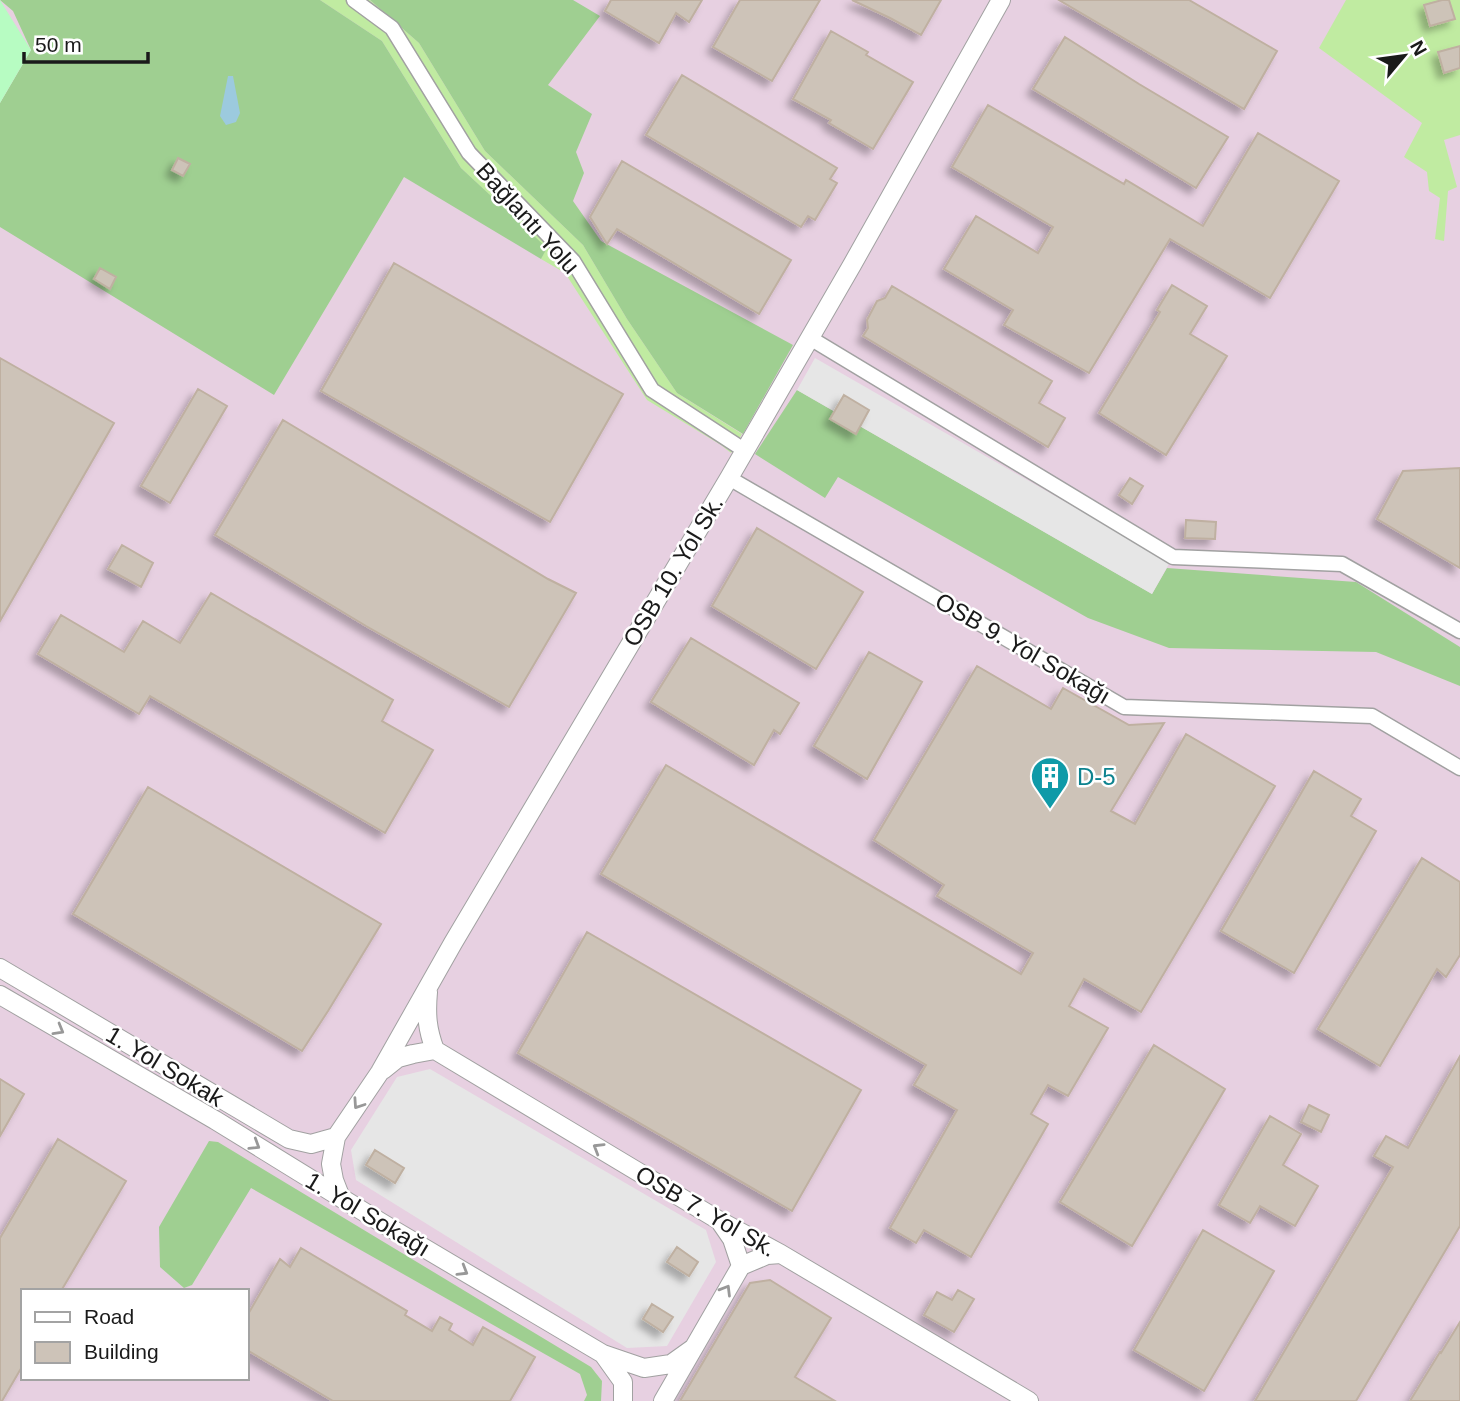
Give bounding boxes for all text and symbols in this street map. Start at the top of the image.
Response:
scale bar [24,21,149,65]
north arrow [1369,21,1439,91]
text: 50 m [35,33,82,56]
text: N [1406,37,1431,59]
street label: Bağlantı Yolu [471,157,585,279]
street label: OSB 10. Yol Sk. [617,491,729,651]
street label: OSB 9. Yol Sokağı [931,587,1115,709]
building icon: D-5 [1029,755,1071,810]
place label: D-5 [1077,763,1116,790]
street label: 1. Yol Sokak [101,1020,229,1112]
one-way arrow [51,1021,64,1034]
one-way arrow [353,1097,366,1110]
one-way arrow [248,1136,261,1149]
one-way arrow [593,1143,606,1156]
street label: OSB 7. Yol Sk. [631,1160,781,1262]
street label: 1. Yol Sokağı [301,1166,435,1262]
one-way arrow [455,1263,468,1276]
one-way arrow [718,1285,731,1298]
legend [21,1289,248,1380]
text: Road [84,1305,134,1328]
text: Building [84,1340,159,1363]

